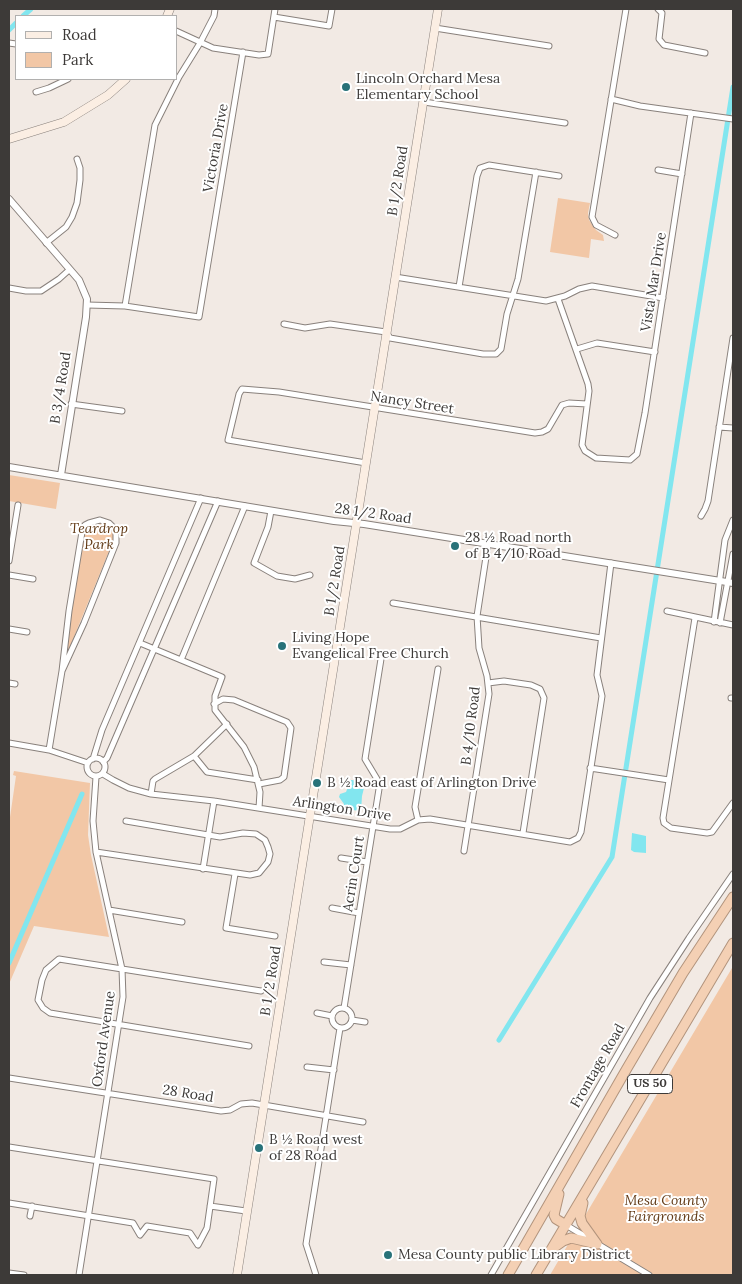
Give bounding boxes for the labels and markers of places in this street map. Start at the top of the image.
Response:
place label: Lincoln Orchard Mesa Elementary School [356,71,500,104]
marker: Lincoln Orchard Mesa Elementary School [340,81,352,93]
place label: 28 ½ Road north of B 4/10 Road [465,530,572,562]
marker: 28 ½ Road north of B 4/10 Road [449,540,461,552]
place label: Living Hope Evangelical Free Church [292,630,449,662]
marker: Living Hope Evangelical Free Church [276,640,288,652]
place label: B ½ Road east of Arlington Drive [327,775,537,791]
marker: B ½ Road east of Arlington Drive [311,777,323,789]
place label: B ½ Road west of 28 Road [269,1132,363,1164]
marker: B ½ Road west of 28 Road [253,1142,265,1154]
place label: Mesa County public Library District [398,1247,630,1263]
marker: Mesa County public Library District [382,1249,394,1261]

